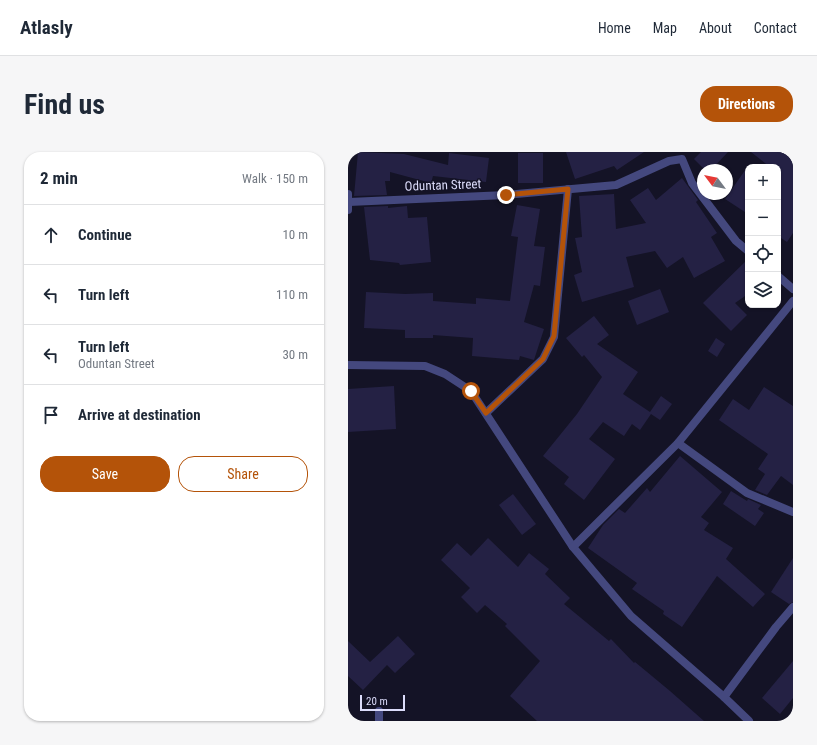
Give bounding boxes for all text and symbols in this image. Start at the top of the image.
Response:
text: Atlasly [20,16,73,39]
text: Home [598,20,631,36]
text: Map [653,20,677,36]
text: About [699,20,732,36]
text: Contact [754,20,797,36]
button: Directions [700,86,793,122]
text: Find us [24,88,105,121]
north arrow [697,164,733,200]
map controls [745,164,781,308]
button: + [745,164,781,200]
text: 2 min [40,168,78,188]
text: Walk · 150 m [242,171,308,186]
street label: Oduntan Street [404,176,482,194]
route end [497,186,515,204]
button: − [745,200,781,236]
icon: ahead [40,224,62,246]
text: Continue [78,226,132,244]
text: 10 m [282,227,308,242]
button: locate [745,236,781,272]
button: layers [745,272,781,308]
icon: left [40,284,62,306]
text: Turn left [78,286,129,304]
text: 110 m [276,287,308,302]
text: Turn left [78,338,129,356]
icon: left [40,344,62,366]
text: 30 m [282,347,308,362]
text: Oduntan Street [78,356,155,371]
route start [462,382,480,400]
icon: arrive [40,404,62,426]
text: Arrive at destination [78,406,201,424]
button: Save [40,456,170,492]
button: Share [178,456,308,492]
scale bar [360,693,405,712]
text: 20 m [366,695,388,708]

